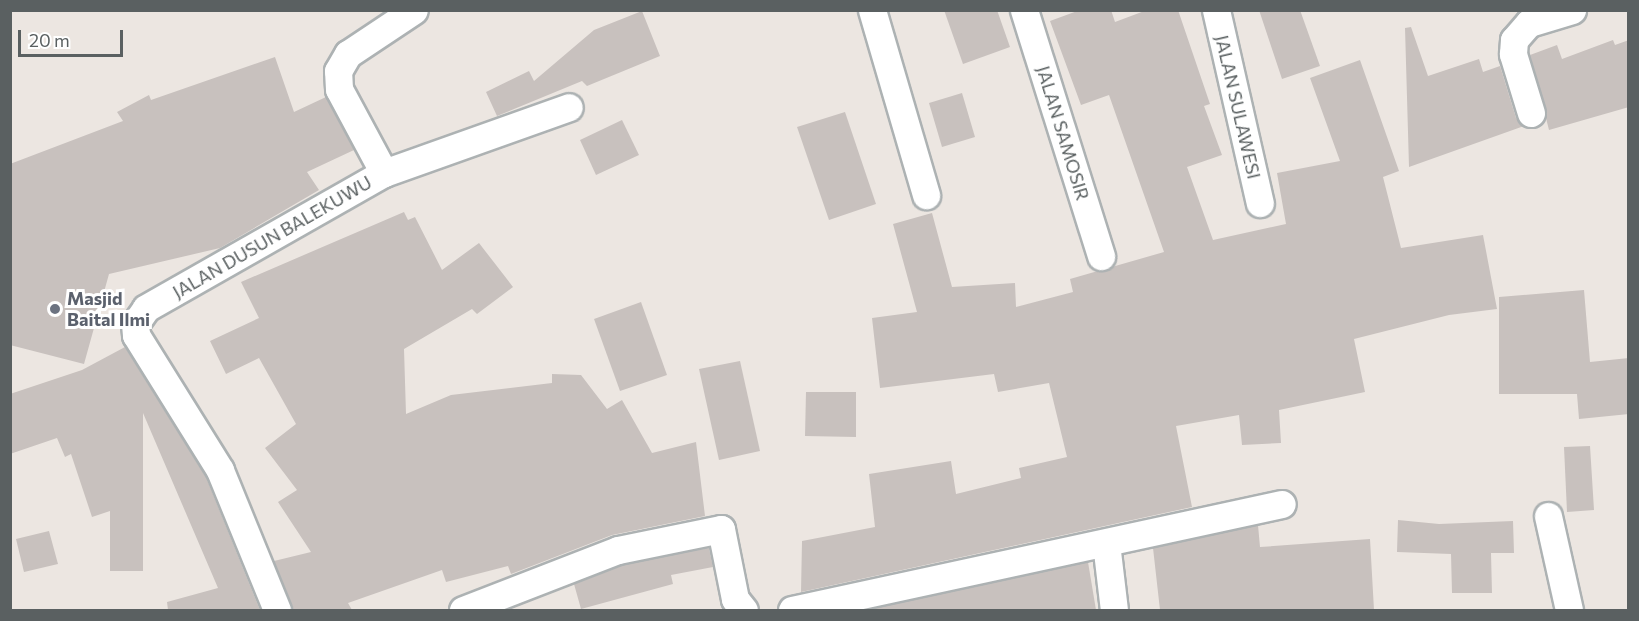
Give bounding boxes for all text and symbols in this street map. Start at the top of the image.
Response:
scale bar [21,18,126,56]
text: 20 m [29,29,70,51]
street label: JALAN SULAWESI [1211,33,1265,181]
street label: JALAN SAMOSIR [1032,63,1094,203]
street label: JALAN DUSUN BALEKUWU [169,171,375,303]
place label: Masjid Baital Ilmi [67,288,150,330]
marker: Masjid Baital Ilmi [48,302,62,316]

